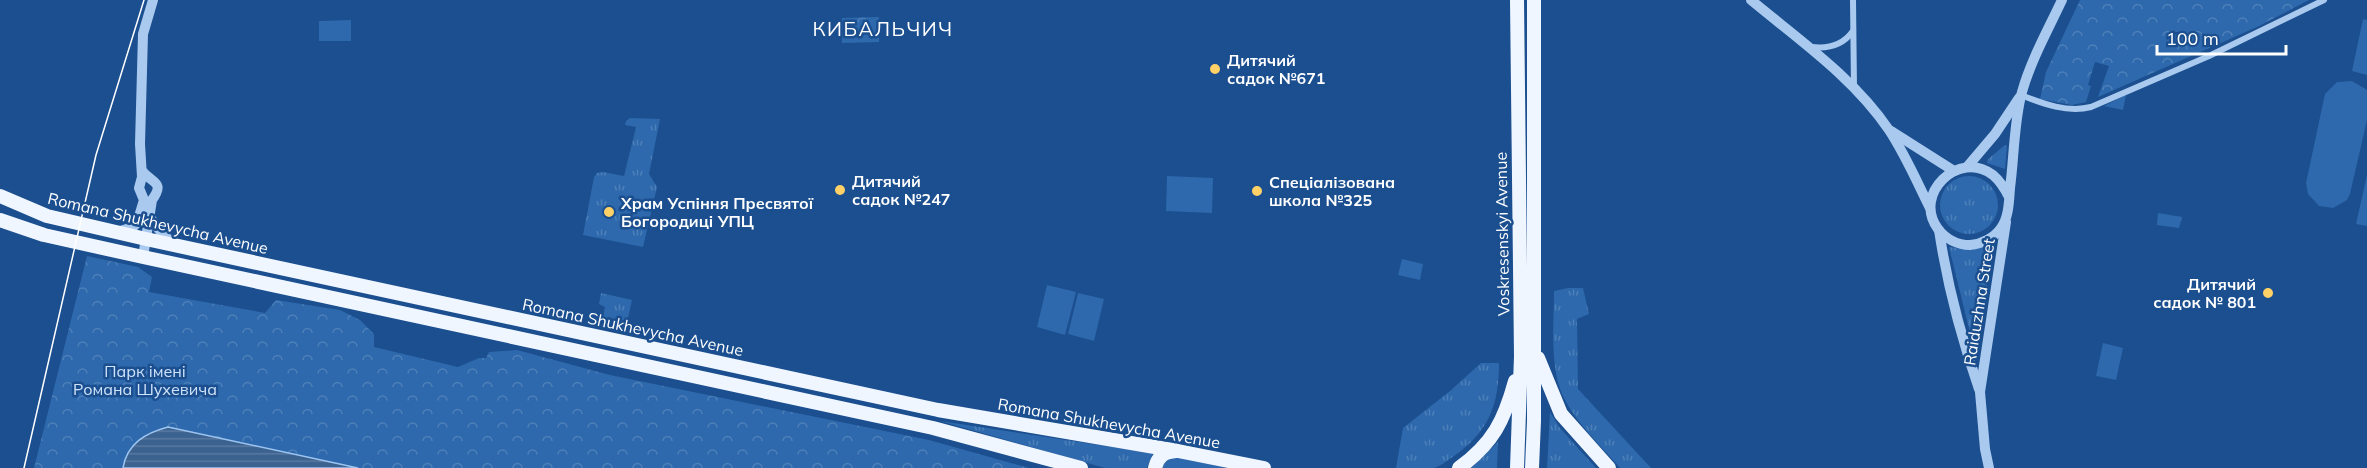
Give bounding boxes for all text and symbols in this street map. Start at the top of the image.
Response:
district label: КИБАЛЬЧИЧ [812,16,954,41]
scale bar [2157,18,2286,56]
text: 100 m [2166,27,2219,50]
place label: Дитячий садок №671 [1227,50,1325,88]
marker: Дитячий садок №671 [1208,62,1222,76]
street label: Voskresenskyi Avenue [1491,152,1513,316]
place label: Дитячий садок №247 [852,171,950,209]
place label: Спеціалізована школа №325 [1269,172,1395,210]
marker: Дитячий садок №247 [833,183,847,197]
marker: Спеціалізована школа №325 [1250,184,1264,198]
street label: Romana Shukhevycha Avenue [46,188,270,258]
place label: Храм Успіння Пресвятої Богородиці УПЦ [620,193,814,231]
marker: Храм Успіння Пресвятої Богородиці УПЦ [602,205,616,219]
street label: Raiduzhna Street [1959,237,1999,367]
place label: Дитячий садок № 801 [2153,274,2256,312]
marker: Дитячий садок № 801 [2261,286,2275,300]
street label: Romana Shukhevycha Avenue [521,294,745,360]
park label: Парк імені Романа Шухевича [73,361,217,399]
street label: Romana Shukhevycha Avenue [996,394,1222,452]

